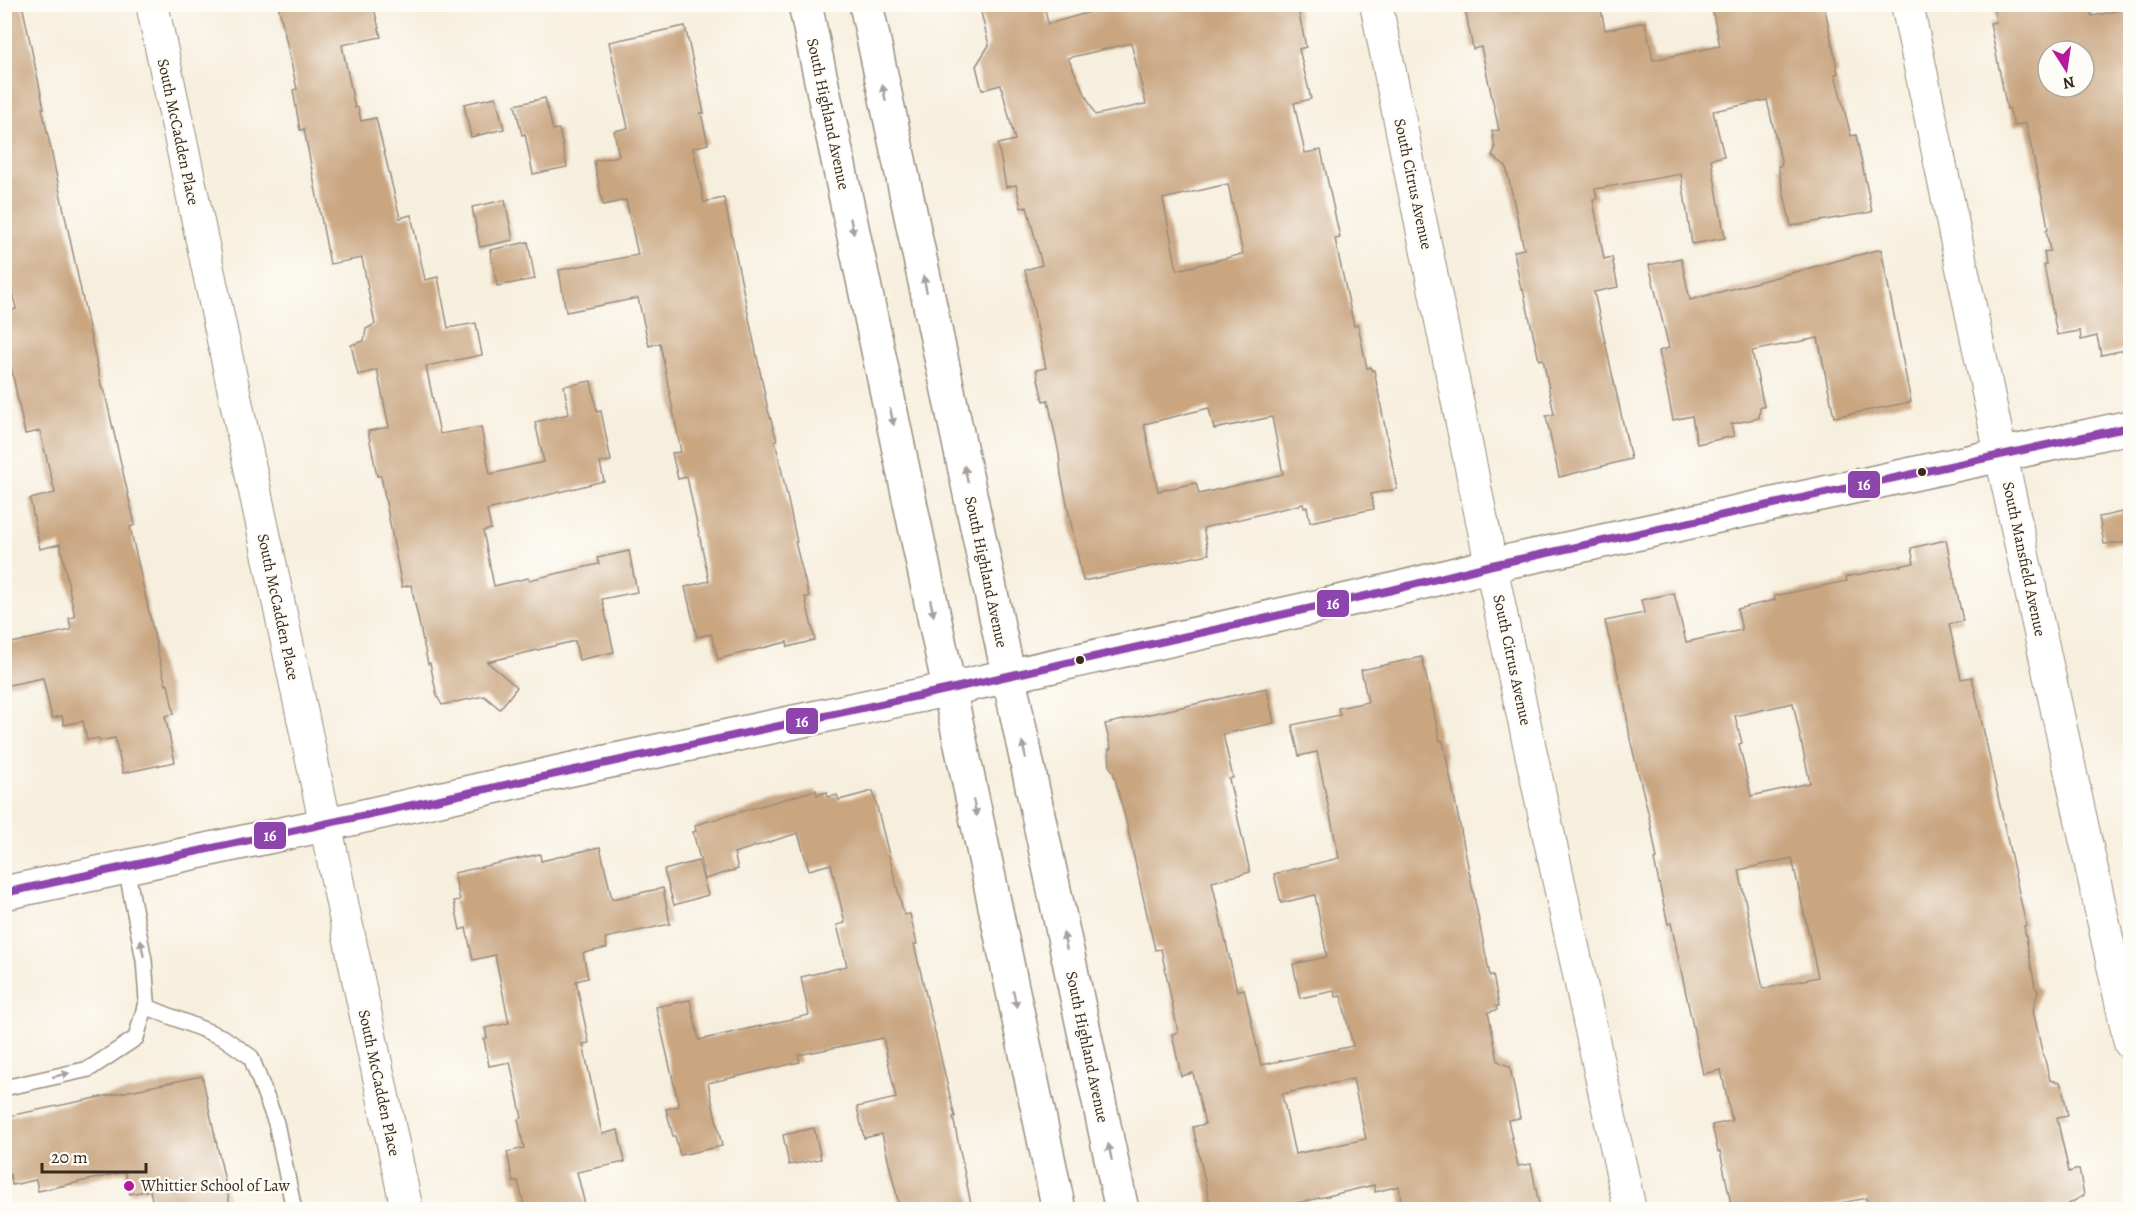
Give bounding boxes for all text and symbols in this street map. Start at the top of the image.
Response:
street label: South Highland Avenue [801,36,855,192]
north arrow [2036,39,2096,99]
street label: South McCadden Place [152,57,204,207]
text: N [2061,71,2077,95]
one-way arrow [879,84,889,102]
street label: South Citrus Avenue [1388,117,1438,251]
one-way arrow [848,217,857,236]
one-way arrow [920,274,929,293]
one-way arrow [888,408,897,427]
one-way arrow [961,465,970,484]
unlabelled marker [1916,466,1928,478]
line badge: 16 [1847,470,1881,499]
text: 16 [1857,474,1871,496]
street label: South Mansfield Avenue [1997,480,2051,638]
street label: South Highland Avenue [959,494,1013,650]
street label: South McCadden Place [252,532,304,682]
line badge: 16 [1316,589,1350,618]
text: 16 [1326,593,1340,615]
street label: South Citrus Avenue [1487,593,1537,727]
one-way arrow [928,598,938,617]
unlabelled marker [1074,654,1086,666]
line badge: 16 [785,707,819,735]
text: 16 [795,711,809,733]
one-way arrow [1019,741,1029,759]
one-way arrow [971,799,980,818]
line badge: 16 [253,821,287,850]
text: 16 [263,825,277,847]
one-way arrow [1060,931,1069,950]
one-way arrow [137,939,146,958]
street label: South Highland Avenue [1060,969,1114,1125]
one-way arrow [1011,989,1020,1008]
street label: South McCadden Place [353,1008,405,1158]
one-way arrow [52,1070,71,1080]
scale bar [42,1136,146,1174]
one-way arrow [1104,1143,1114,1162]
text: 20 m [51,1145,88,1169]
place label: Whittier School of Law [140,1175,291,1197]
marker: Whittier School of Law [122,1179,136,1193]

